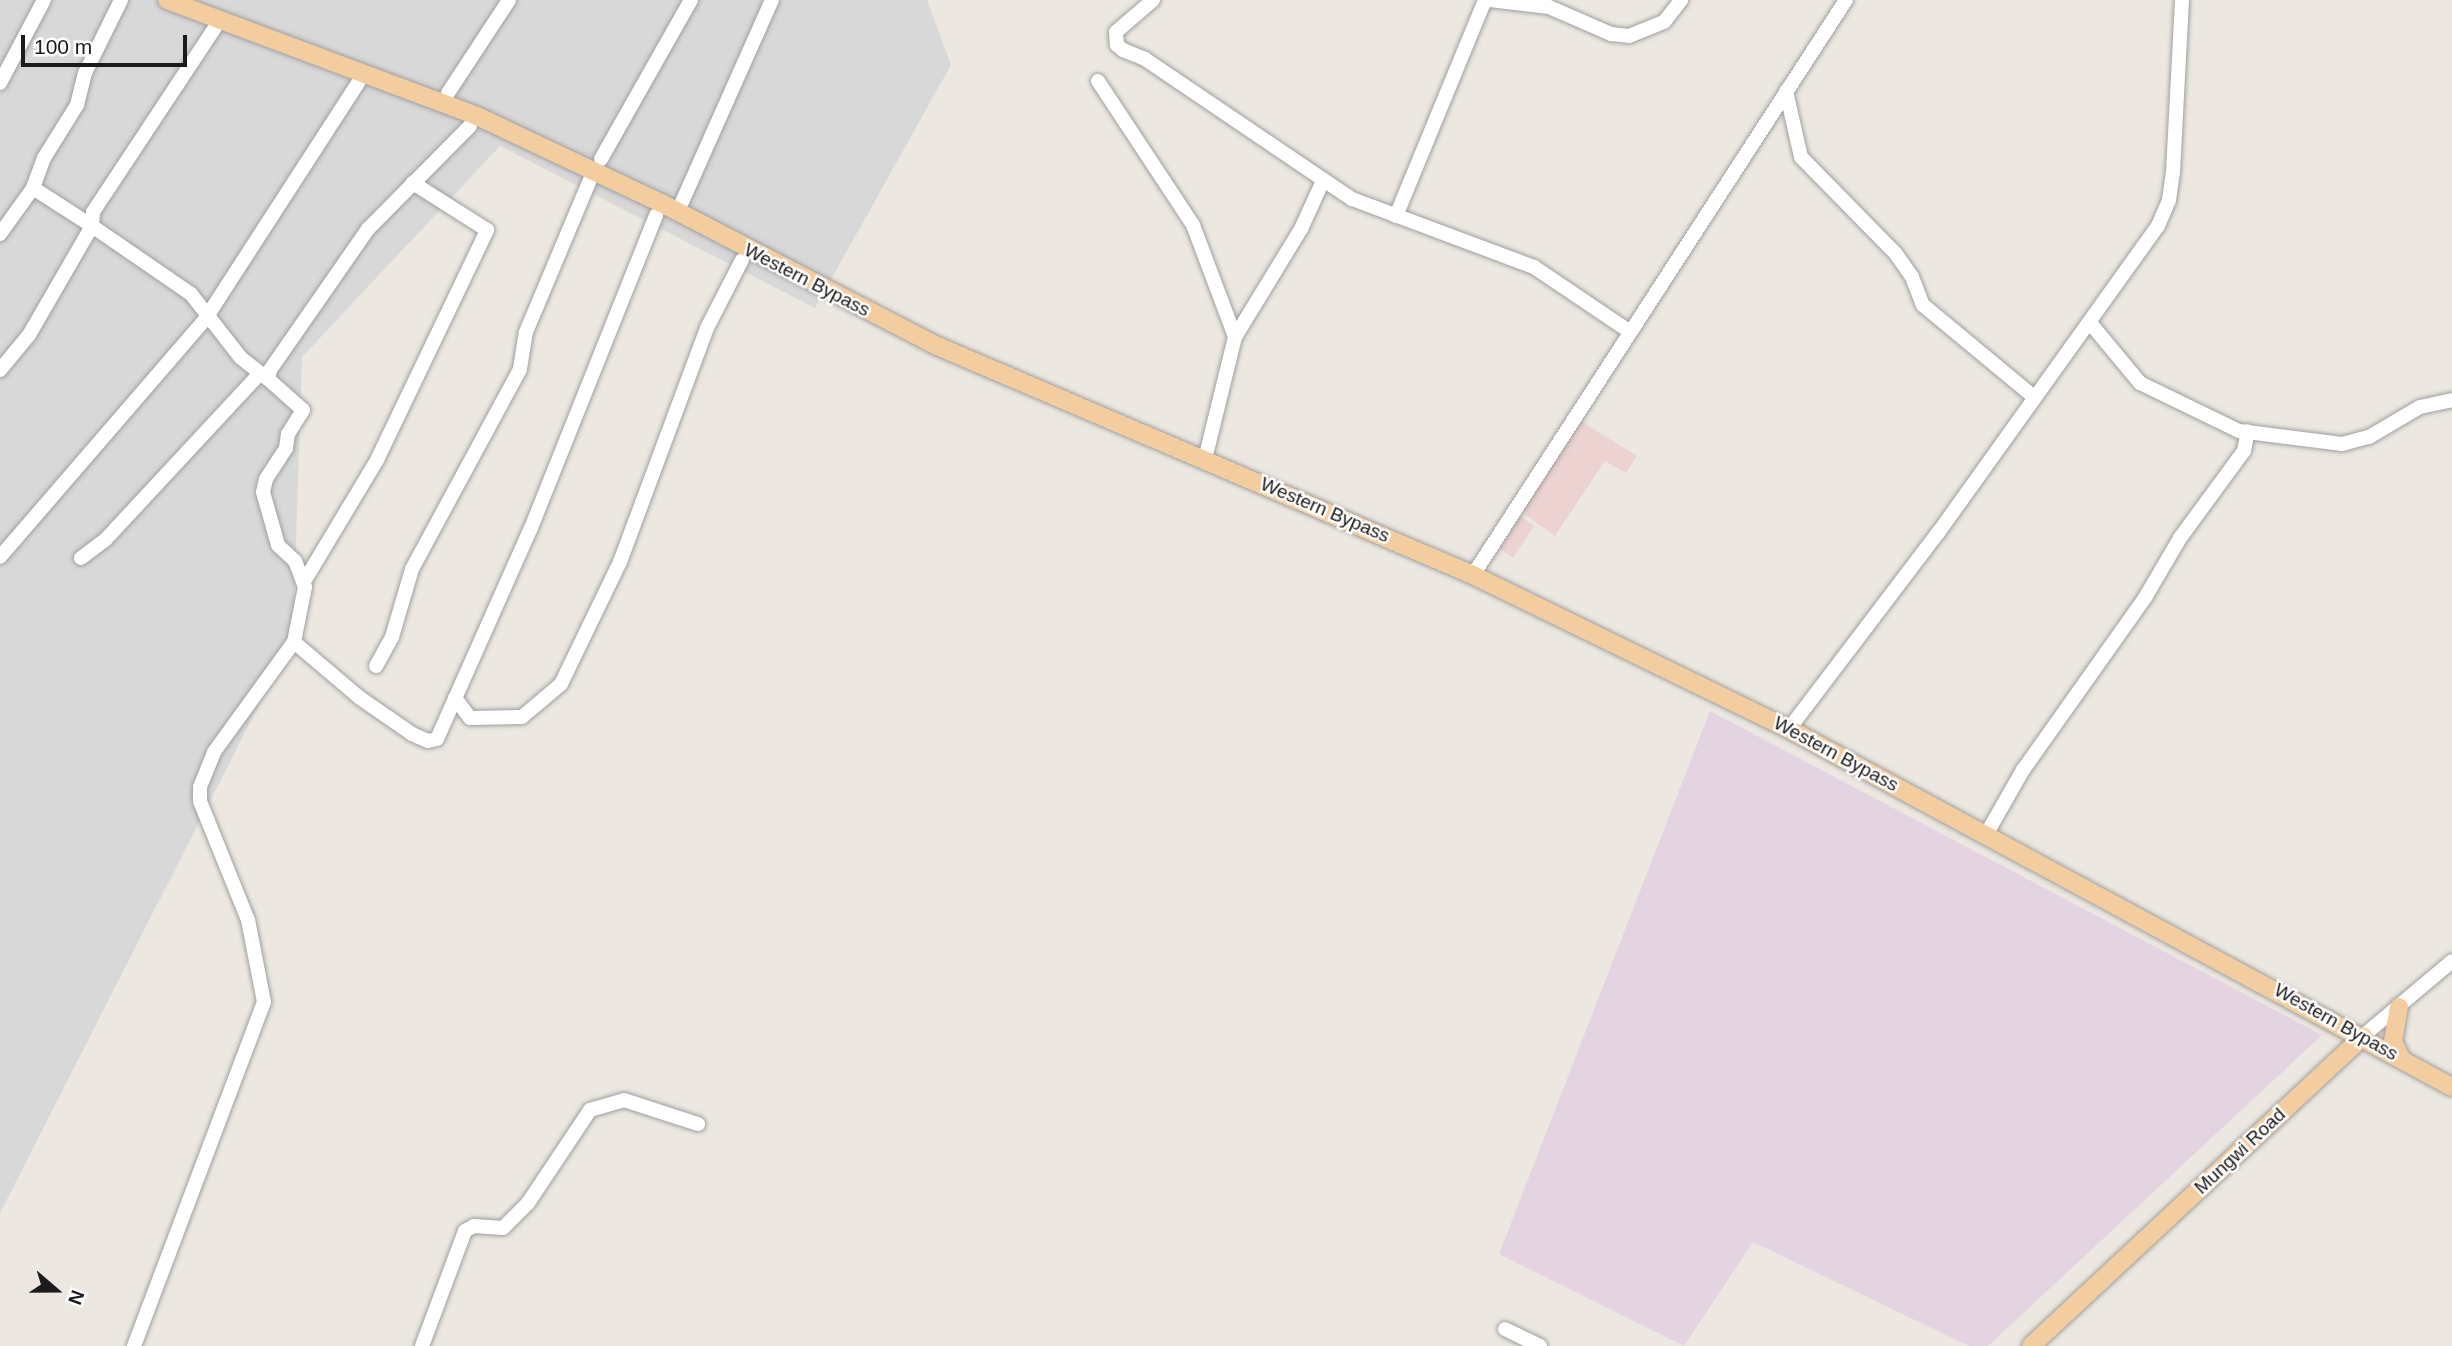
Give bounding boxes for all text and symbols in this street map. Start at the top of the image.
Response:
scale bar [24,21,191,65]
text: 100 m [34,35,92,58]
street label: Western Bypass [740,239,874,321]
street label: Western Bypass [1257,473,1393,547]
street label: Western Bypass [1770,712,1902,796]
street label: Western Bypass [2270,979,2402,1065]
street label: Mungwi Road [2190,1103,2290,1199]
north arrow [21,1255,91,1325]
text: N [64,1287,88,1307]

